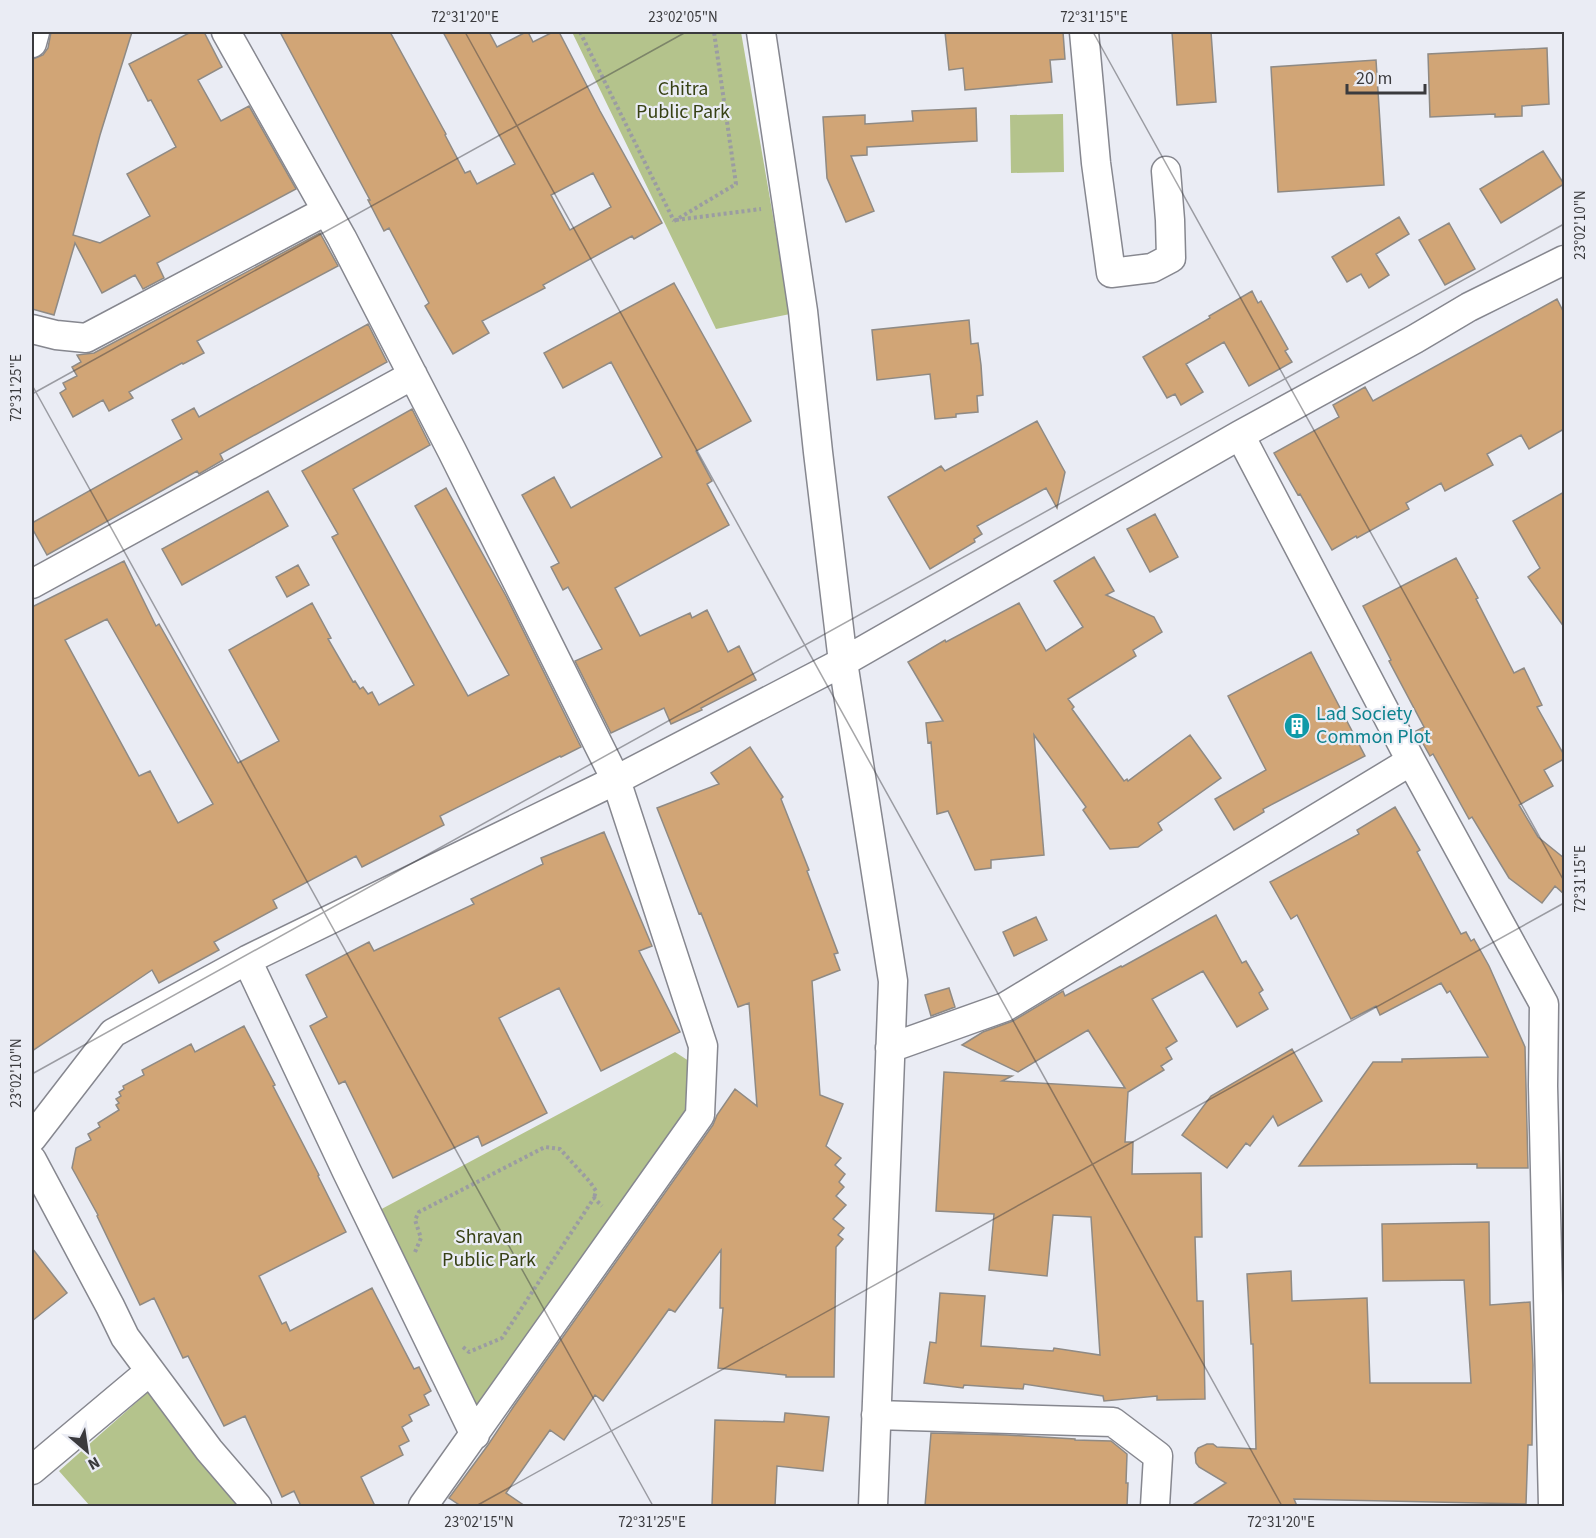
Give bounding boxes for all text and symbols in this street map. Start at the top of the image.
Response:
text: 72°31'20"E [431,7,499,28]
text: 23°02'05"N [648,7,718,28]
text: 72°31'15"E [1060,7,1128,28]
scale bar [1347,57,1425,95]
text: 20 m [1356,66,1392,91]
park label: Chitra Public Park [636,75,730,126]
text: 23°02'10"N [1570,190,1591,260]
text: 72°31'25"E [6,354,27,422]
place label: Lad Society Common Plot [1316,700,1431,751]
building icon: Lad Society Common Plot [1282,711,1312,741]
text: 72°31'15"E [1570,845,1591,913]
text: 23°02'10"N [6,1038,27,1108]
park label: Shravan Public Park [442,1223,536,1274]
north arrow [57,1421,117,1481]
text: N [84,1451,104,1475]
text: 23°02'15"N [444,1512,514,1533]
text: 72°31'25"E [618,1512,686,1533]
text: 72°31'20"E [1247,1512,1315,1533]

